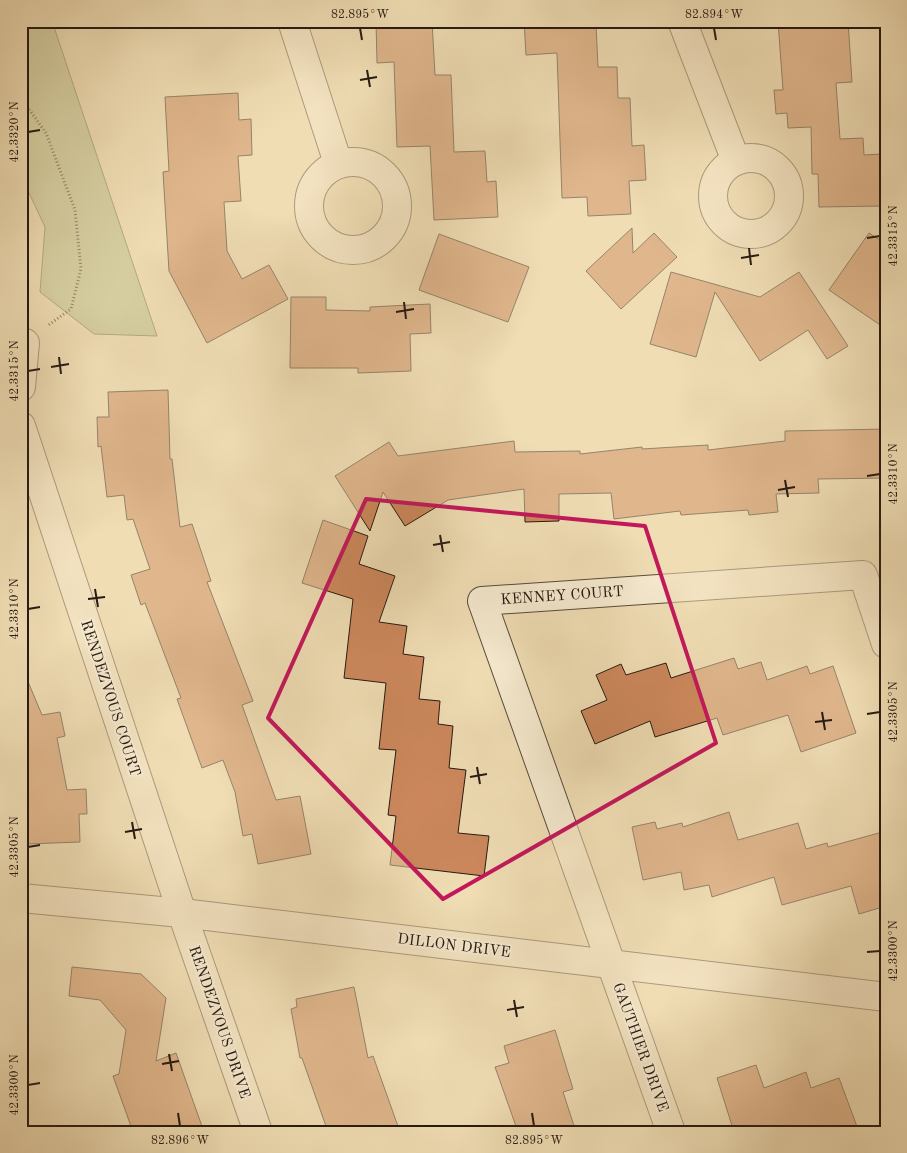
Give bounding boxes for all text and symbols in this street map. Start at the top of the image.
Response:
text: 82.895°W [331,8,389,21]
text: 82.894°W [685,9,743,21]
text: 42.3320°N [9,101,21,163]
text: 42.3315°N [887,205,900,267]
text: 42.3315°N [8,340,21,402]
text: 42.3310°N [888,443,900,505]
text: 42.3310°N [9,578,21,640]
street label: KENNEY COURT [500,585,624,608]
street label: RENDEZVOUS COURT [77,618,142,779]
text: 42.3305°N [887,681,900,743]
text: 42.3305°N [8,816,21,878]
text: 42.3300°N [888,920,900,982]
street label: DILLON DRIVE [396,932,511,961]
street label: RENDEZVOUS DRIVE [185,944,252,1101]
street label: GAUTHIER DRIVE [609,981,670,1114]
text: 42.3300°N [9,1054,21,1116]
text: 82.895°W [505,1134,563,1147]
text: 82.896°W [151,1135,209,1147]

